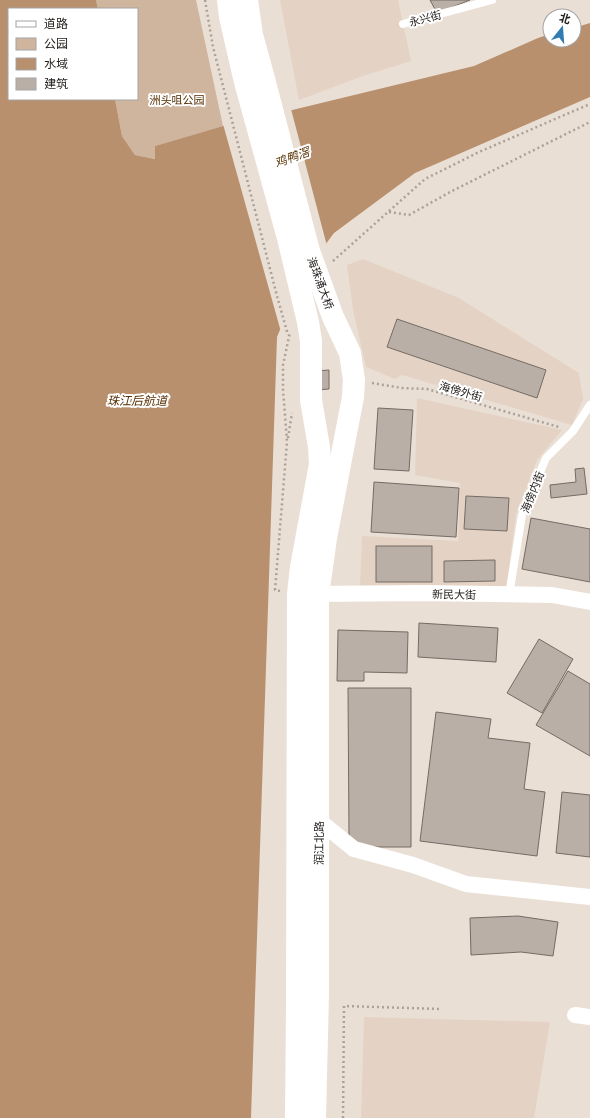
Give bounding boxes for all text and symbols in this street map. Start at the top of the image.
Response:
street label: 永兴街 [407,7,443,29]
legend [8,8,138,100]
north arrow [542,8,582,48]
text: 北 [558,10,572,26]
text: 道路 [44,16,68,31]
text: 公园 [44,36,68,51]
text: 水域 [44,56,68,71]
text: 建筑 [44,76,68,91]
park label: 洲头咀公园 [150,93,205,106]
water label: 鸡鸭滘 [273,143,313,170]
street label: 海珠涌大桥 [305,255,337,311]
street label: 海傍外街 [438,379,484,403]
water label: 珠江后航道 [107,393,169,408]
street label: 海傍内街 [518,469,546,515]
street label: 新民大街 [432,587,476,601]
street label: 润江北路 [312,821,325,865]

